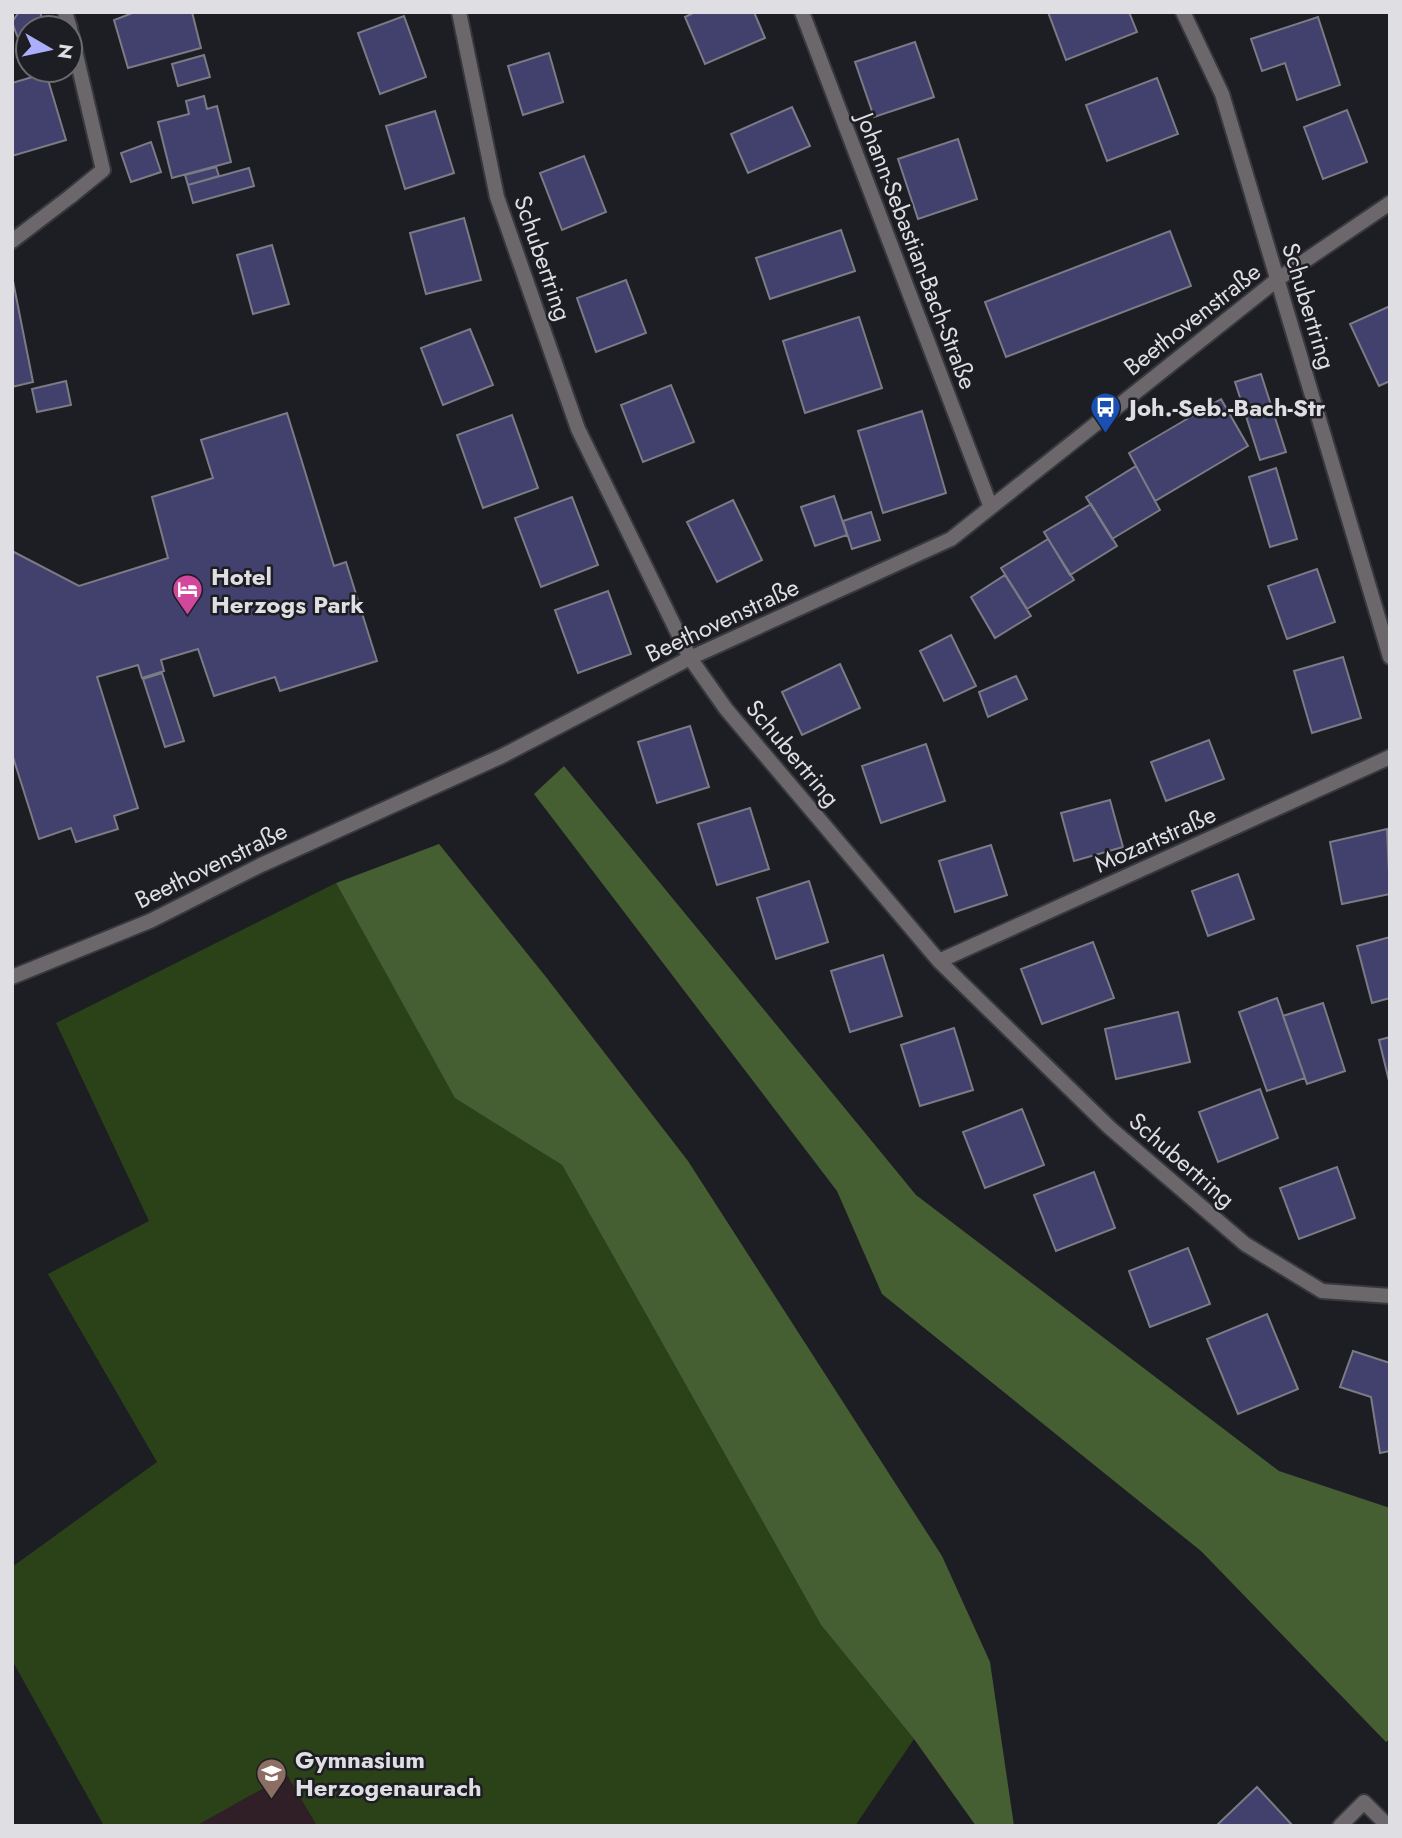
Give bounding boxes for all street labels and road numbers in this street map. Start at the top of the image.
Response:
street label: Johann-Sebastian-Bach-Straße [847,105,986,394]
street label: Schubertring [505,191,581,325]
street label: Schubertring [1273,238,1345,374]
street label: Beethovenstraße [1116,254,1268,384]
street label: Beethovenstraße [640,569,804,671]
street label: Schubertring [738,692,848,814]
street label: Mozartstraße [1089,797,1221,881]
street label: Beethovenstraße [129,813,293,917]
street label: Schubertring [1121,1104,1243,1216]

